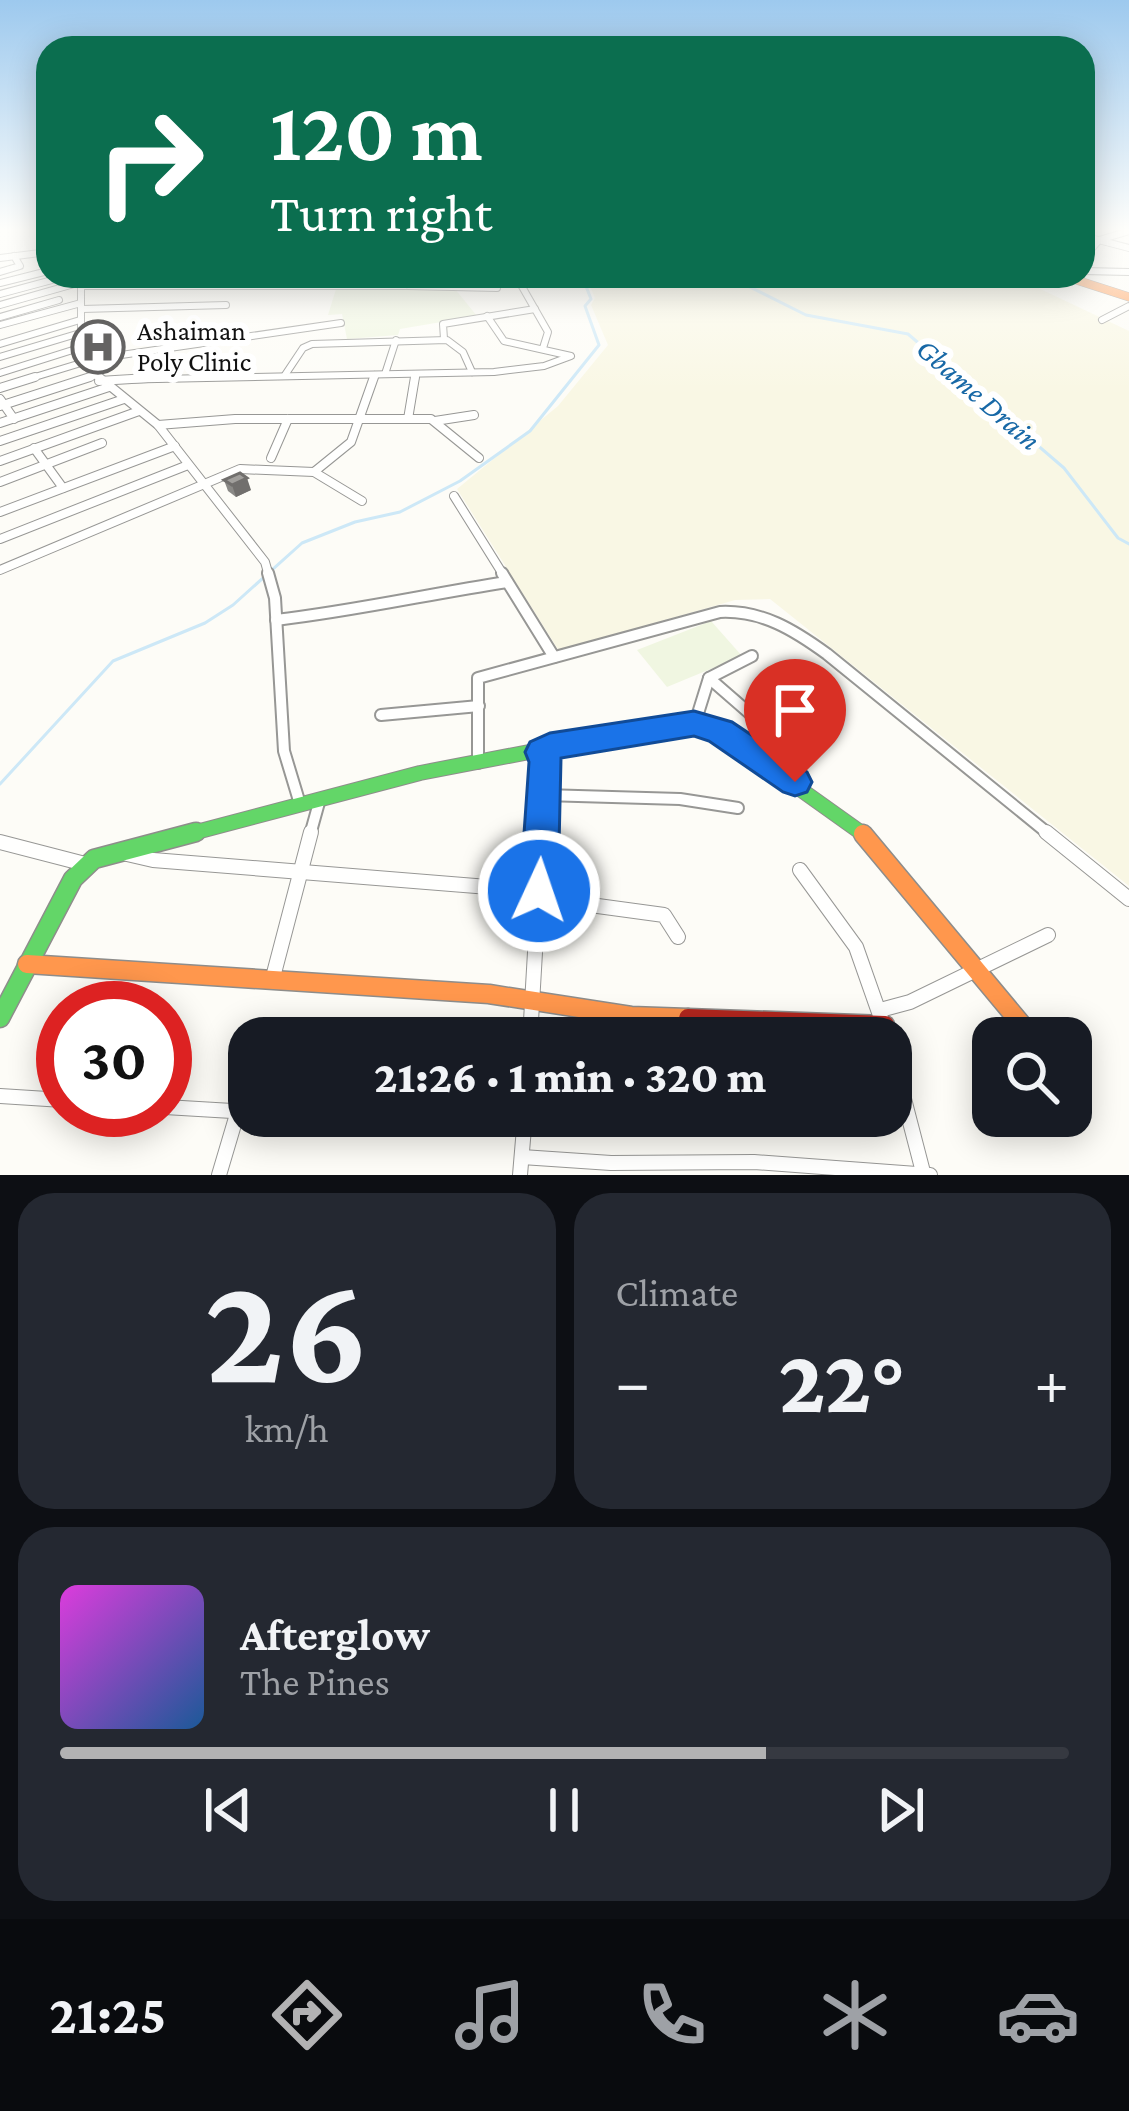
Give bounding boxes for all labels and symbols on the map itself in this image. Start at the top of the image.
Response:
place label: Ashaiman Poly Clinic [137,316,251,377]
hospital icon: Ashaiman Poly Clinic [70,319,126,375]
water label: Gbame Drain [911,331,1047,457]
pin [744,659,846,782]
position arrow [476,828,602,954]
speed limit sign: 30 [36,981,192,1137]

